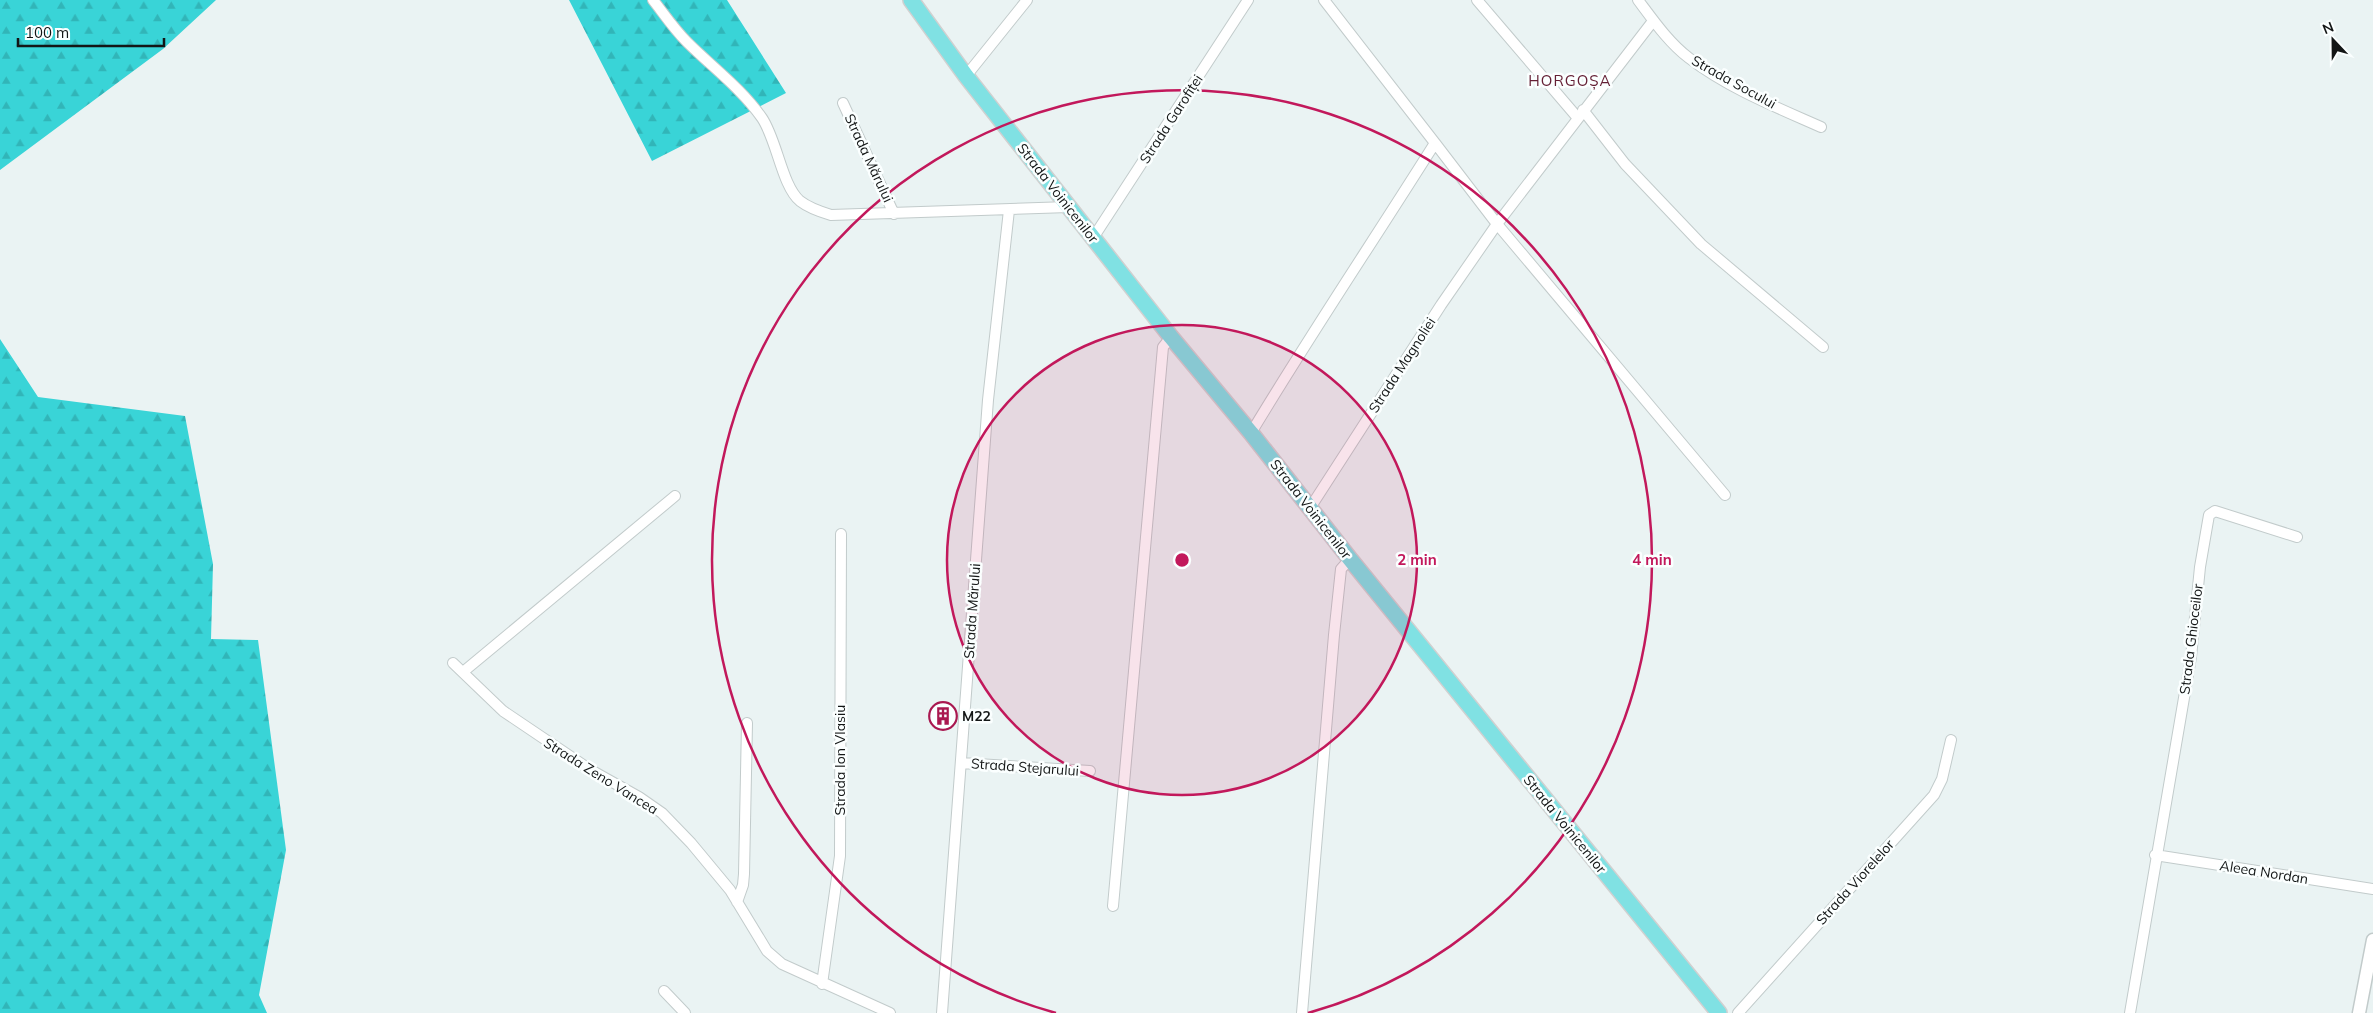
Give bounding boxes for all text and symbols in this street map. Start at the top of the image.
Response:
scale bar [18,15,164,47]
north arrow [2308,15,2358,65]
text: N [2320,18,2336,38]
text: 100 m [25,23,69,42]
street label: Strada Socului [1689,51,1779,113]
street label: Strada Garofiței [1135,71,1207,167]
district label: HORGOȘA [1528,71,1612,90]
street label: Strada Mărului [841,111,897,205]
street label: Strada Voinicenilor [1013,140,1103,247]
street label: Strada Magnoliei [1364,314,1440,416]
street label: Strada Voinicenilor [1266,456,1356,563]
text: 2 min [1397,550,1437,569]
text: 4 min [1632,550,1672,569]
centre of rings [1173,551,1191,569]
street label: Strada Mărului [960,563,984,659]
street label: Strada Ghioceilor [2175,582,2207,695]
building icon: M22 [928,701,958,731]
street label: Strada Ion Vlasiu [831,705,849,815]
place label: M22 [962,707,991,725]
street label: Strada Zeno Vancea [540,734,662,818]
street label: Strada Stejarului [970,754,1080,780]
street label: Strada Voinicenilor [1520,771,1611,878]
street label: Strada Viorelelor [1812,835,1899,928]
street label: Aleea Nordan [2218,856,2310,888]

